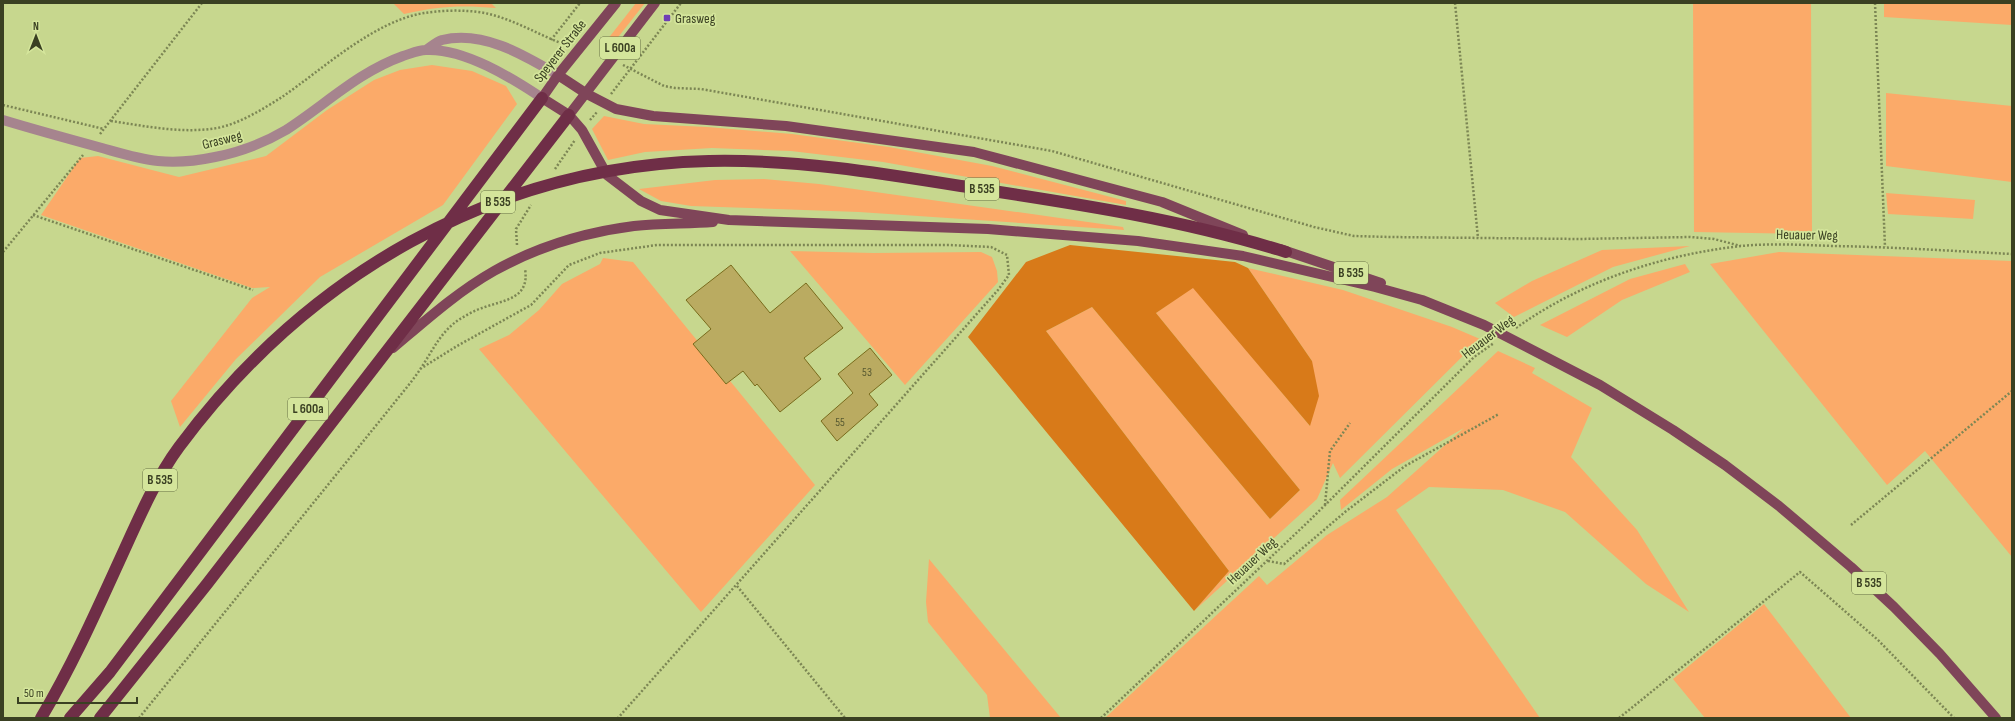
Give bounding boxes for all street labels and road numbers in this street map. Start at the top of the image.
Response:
street label: Speyerer Straße [530,16,590,86]
road number: L 600a [600,37,640,59]
street label: Grasweg [200,127,244,153]
road number: B 535 [965,178,999,200]
road number: B 535 [481,191,515,213]
street label: Heuauer Weg [1776,226,1838,244]
road number: B 535 [1334,262,1368,284]
street label: Heuauer Weg [1458,311,1518,362]
road number: L 600a [288,398,328,420]
road number: B 535 [143,469,177,491]
street label: Heuauer Weg [1224,533,1281,588]
road number: B 535 [1852,572,1886,594]

